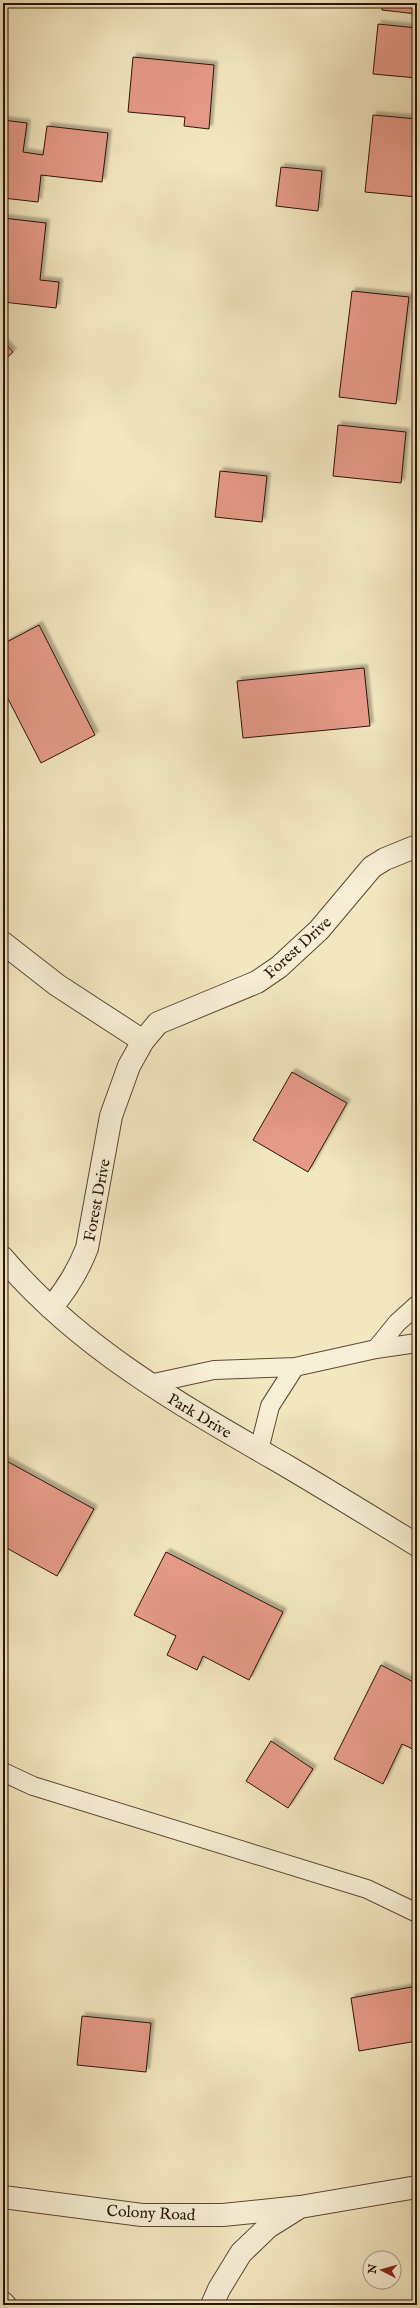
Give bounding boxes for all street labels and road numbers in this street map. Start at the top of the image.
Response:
street label: Forest Drive [261,913,336,984]
street label: Forest Drive [80,1157,116,1243]
street label: Park Drive [163,1390,235,1444]
street label: Colony Road [106,2202,196,2226]

